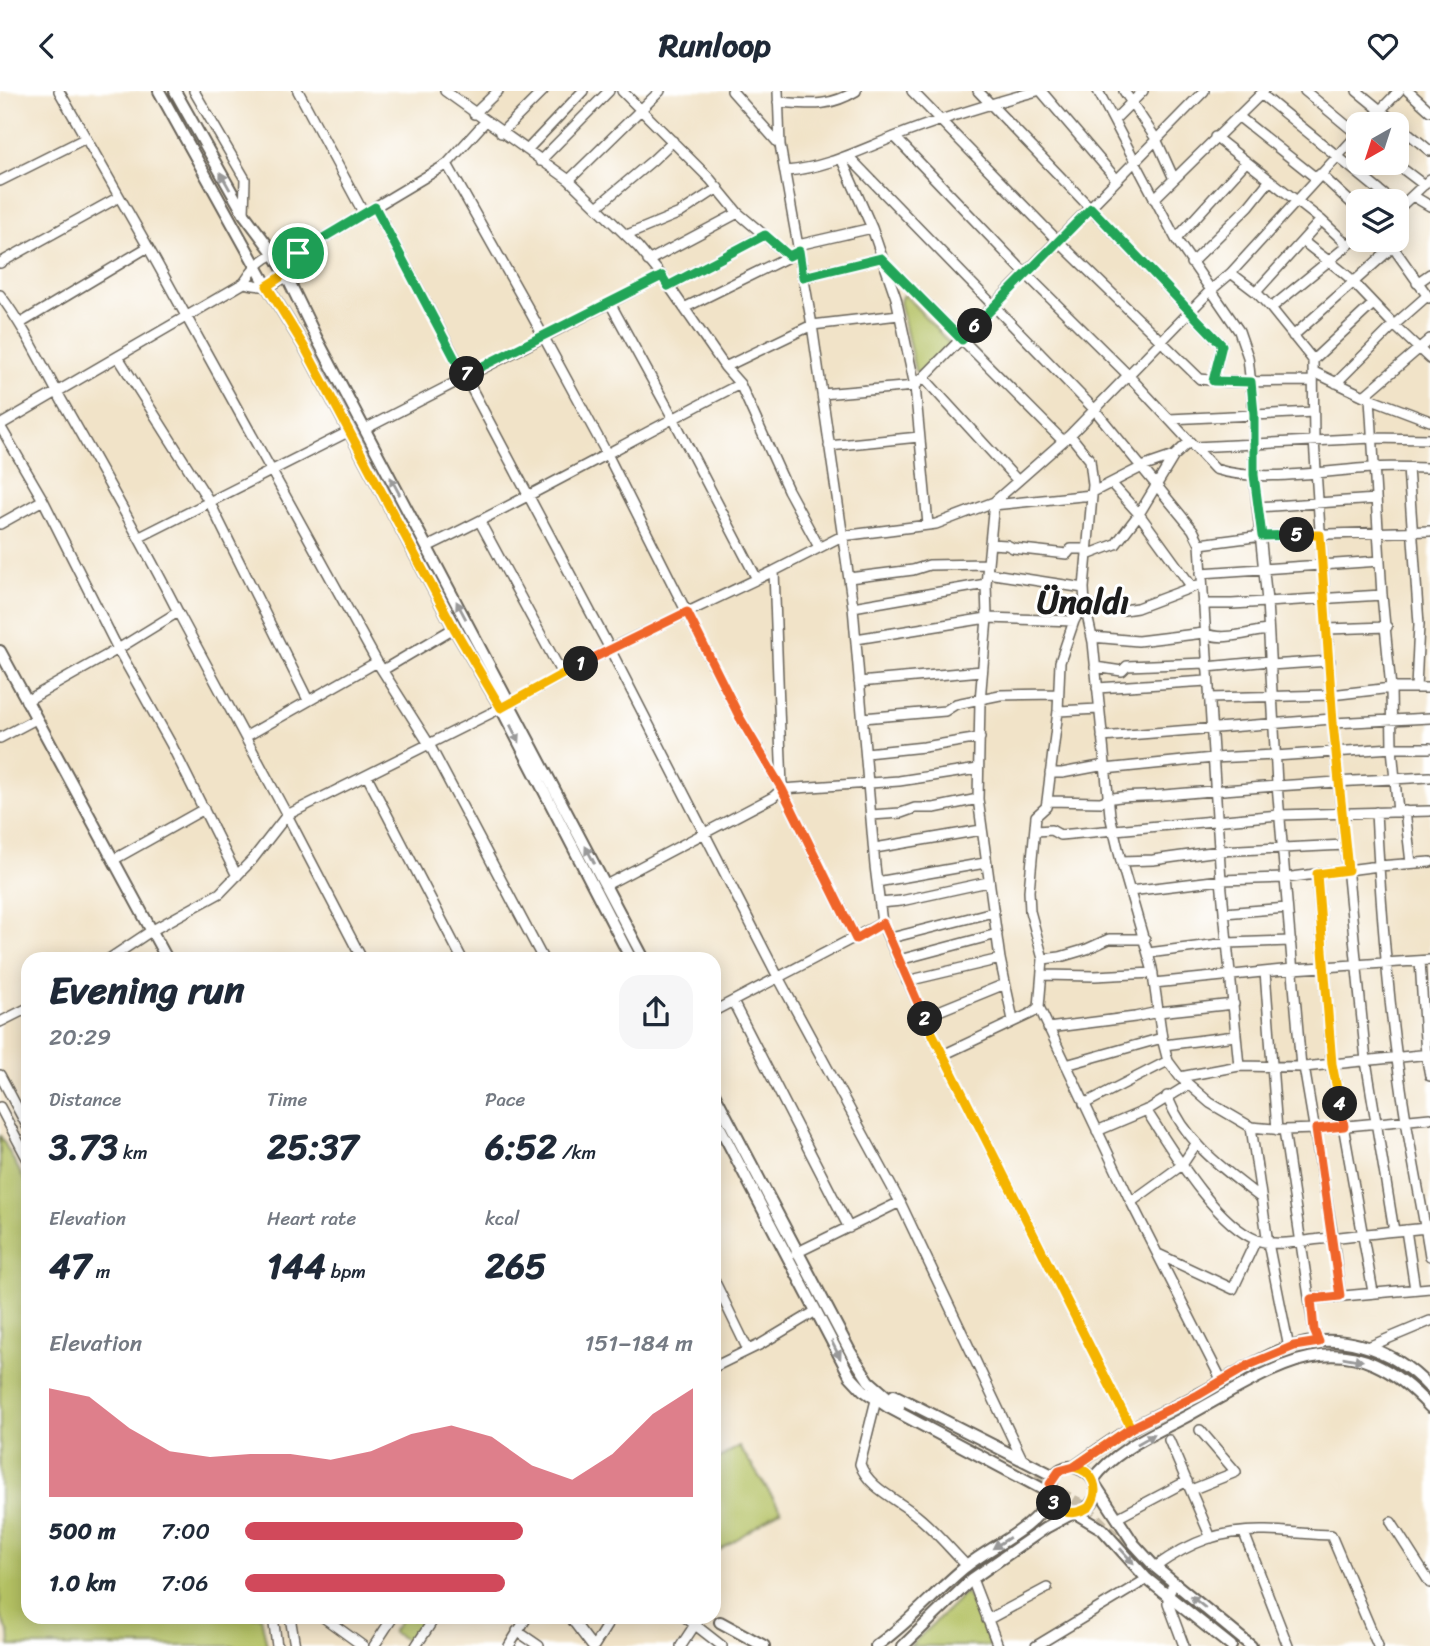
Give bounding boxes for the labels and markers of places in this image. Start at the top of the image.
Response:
pin [268,223,328,283]
pin: 6 [958,309,992,343]
pin: 7 [449,357,484,391]
pin: 5 [1280,517,1314,553]
pin: 1 [564,647,598,681]
pin: 2 [908,1002,942,1037]
pin: 4 [1322,1087,1358,1121]
pin: 3 [1036,1485,1072,1521]

